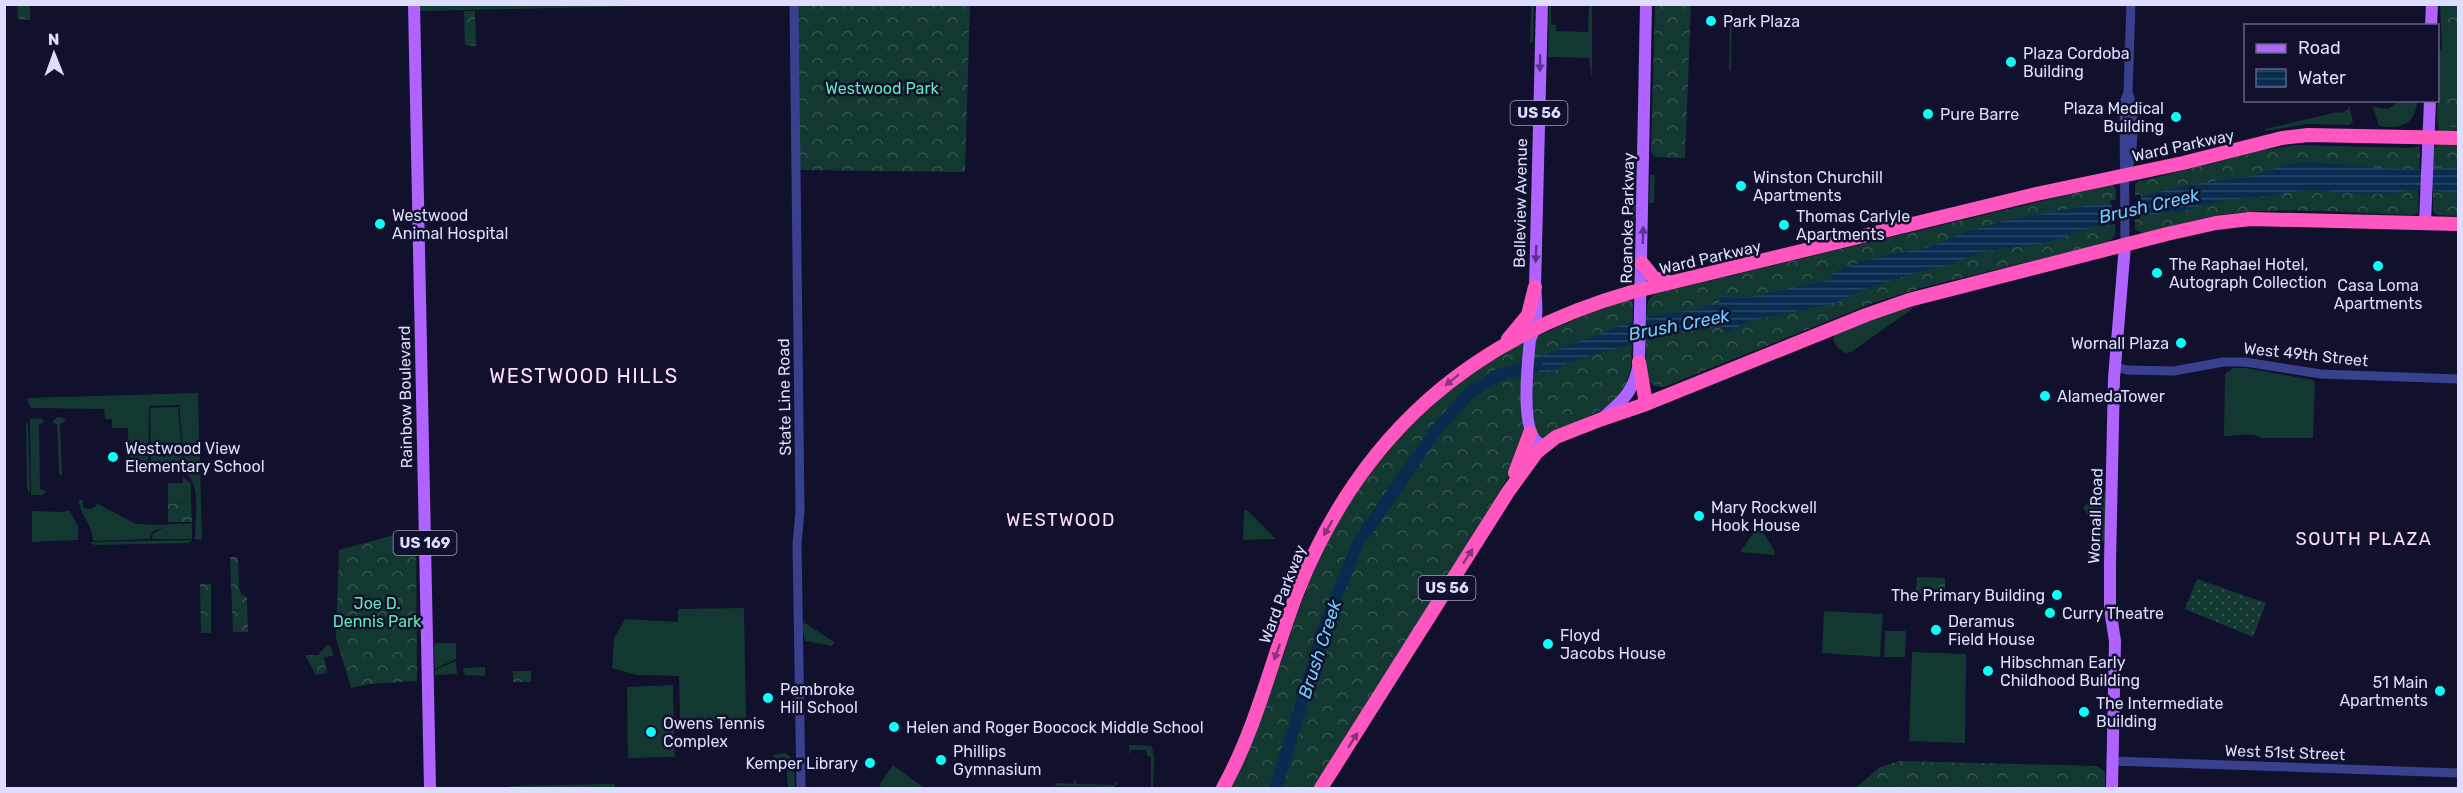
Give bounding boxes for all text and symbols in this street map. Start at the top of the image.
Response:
place label: Park Plaza [1723,12,1800,31]
marker: Park Plaza [1704,14,1718,28]
north arrow [24,24,84,84]
legend [2244,24,2439,102]
text: N [48,30,60,49]
text: Road [2298,37,2341,59]
place label: Plaza Cordoba Building [2023,44,2130,81]
one-way arrow [1535,53,1545,72]
marker: Plaza Cordoba Building [2004,55,2018,69]
text: Water [2298,67,2346,89]
park label: Westwood Park [825,79,940,98]
place label: Plaza Medical Building [2064,99,2164,136]
road number: US 56 [1510,101,1568,125]
place label: Pure Barre [1940,105,2019,124]
marker: Pure Barre [1921,107,1935,121]
marker: Plaza Medical Building [2169,110,2183,124]
street label: Ward Parkway [2130,125,2236,166]
street label: Belleview Avenue [1510,138,1531,268]
street label: Roanoke Parkway [1617,152,1638,284]
place label: Winston Churchill Apartments [1753,168,1883,205]
marker: Winston Churchill Apartments [1734,179,1748,193]
water label: Brush Creek [2097,184,2202,228]
place label: Westwood Animal Hospital [392,206,508,243]
place label: Thomas Carlyle Apartments [1796,207,1910,244]
marker: Westwood Animal Hospital [373,217,387,231]
marker: Thomas Carlyle Apartments [1777,218,1791,232]
one-way arrow [1638,226,1648,245]
street label: Ward Parkway [1657,236,1763,278]
one-way arrow [1531,244,1541,263]
place label: The Raphael Hotel, Autograph Collection [2169,255,2327,292]
marker: Casa Loma Apartments [2371,259,2385,273]
marker: The Raphael Hotel, Autograph Collection [2150,266,2164,280]
place label: Casa Loma Apartments [2334,276,2422,313]
water label: Brush Creek [1627,304,1732,346]
street label: Rainbow Boulevard [395,326,416,468]
place label: Wornall Plaza [2071,334,2169,353]
marker: Wornall Plaza [2174,336,2188,350]
street label: State Line Road [774,338,795,456]
street label: West 49th Street [2243,339,2369,370]
district label: WESTWOOD HILLS [489,364,679,388]
one-way arrow [1444,373,1459,385]
place label: AlamedaTower [2057,387,2165,406]
marker: AlamedaTower [2038,389,2052,403]
place label: Westwood View Elementary School [125,439,265,476]
marker: Westwood View Elementary School [106,450,120,464]
street label: Wornall Road [2084,468,2107,564]
place label: Mary Rockwell Hook House [1711,498,1817,535]
district label: WESTWOOD [1006,509,1116,531]
marker: Mary Rockwell Hook House [1692,509,1706,523]
one-way arrow [1323,520,1333,537]
district label: SOUTH PLAZA [2296,528,2432,550]
road number: US 169 [394,531,456,555]
street label: Ward Parkway [1255,542,1310,646]
one-way arrow [1462,548,1473,565]
road number: US 56 [1418,576,1476,600]
place label: The Primary Building [1891,586,2045,605]
marker: The Primary Building [2050,588,2064,602]
park label: Joe D. Dennis Park [333,594,422,631]
water label: Brush Creek [1294,596,1347,701]
place label: Curry Theatre [2062,604,2164,623]
marker: Curry Theatre [2043,606,2057,620]
place label: Deramus Field House [1948,612,2035,649]
marker: Deramus Field House [1929,623,1943,637]
place label: Floyd Jacobs House [1560,626,1666,663]
marker: Floyd Jacobs House [1541,637,1555,651]
one-way arrow [1272,643,1282,661]
place label: Hibschman Early Childhood Building [2000,653,2140,690]
marker: Hibschman Early Childhood Building [1981,664,1995,678]
place label: 51 Main Apartments [2339,673,2428,710]
place label: Pembroke Hill School [780,680,858,717]
marker: 51 Main Apartments [2433,684,2447,698]
marker: Pembroke Hill School [761,691,775,705]
place label: The Intermediate Building [2096,694,2223,731]
marker: The Intermediate Building [2077,705,2091,719]
place label: Owens Tennis Complex [663,714,765,751]
place label: Helen and Roger Boocock Middle School [906,718,1204,737]
marker: Helen and Roger Boocock Middle School [887,720,901,734]
marker: Owens Tennis Complex [644,725,658,739]
one-way arrow [1347,732,1359,748]
street label: West 51st Street [2224,741,2346,764]
place label: Phillips Gymnasium [953,742,1041,779]
marker: Phillips Gymnasium [934,753,948,767]
place label: Kemper Library [745,754,858,773]
marker: Kemper Library [863,756,877,770]

